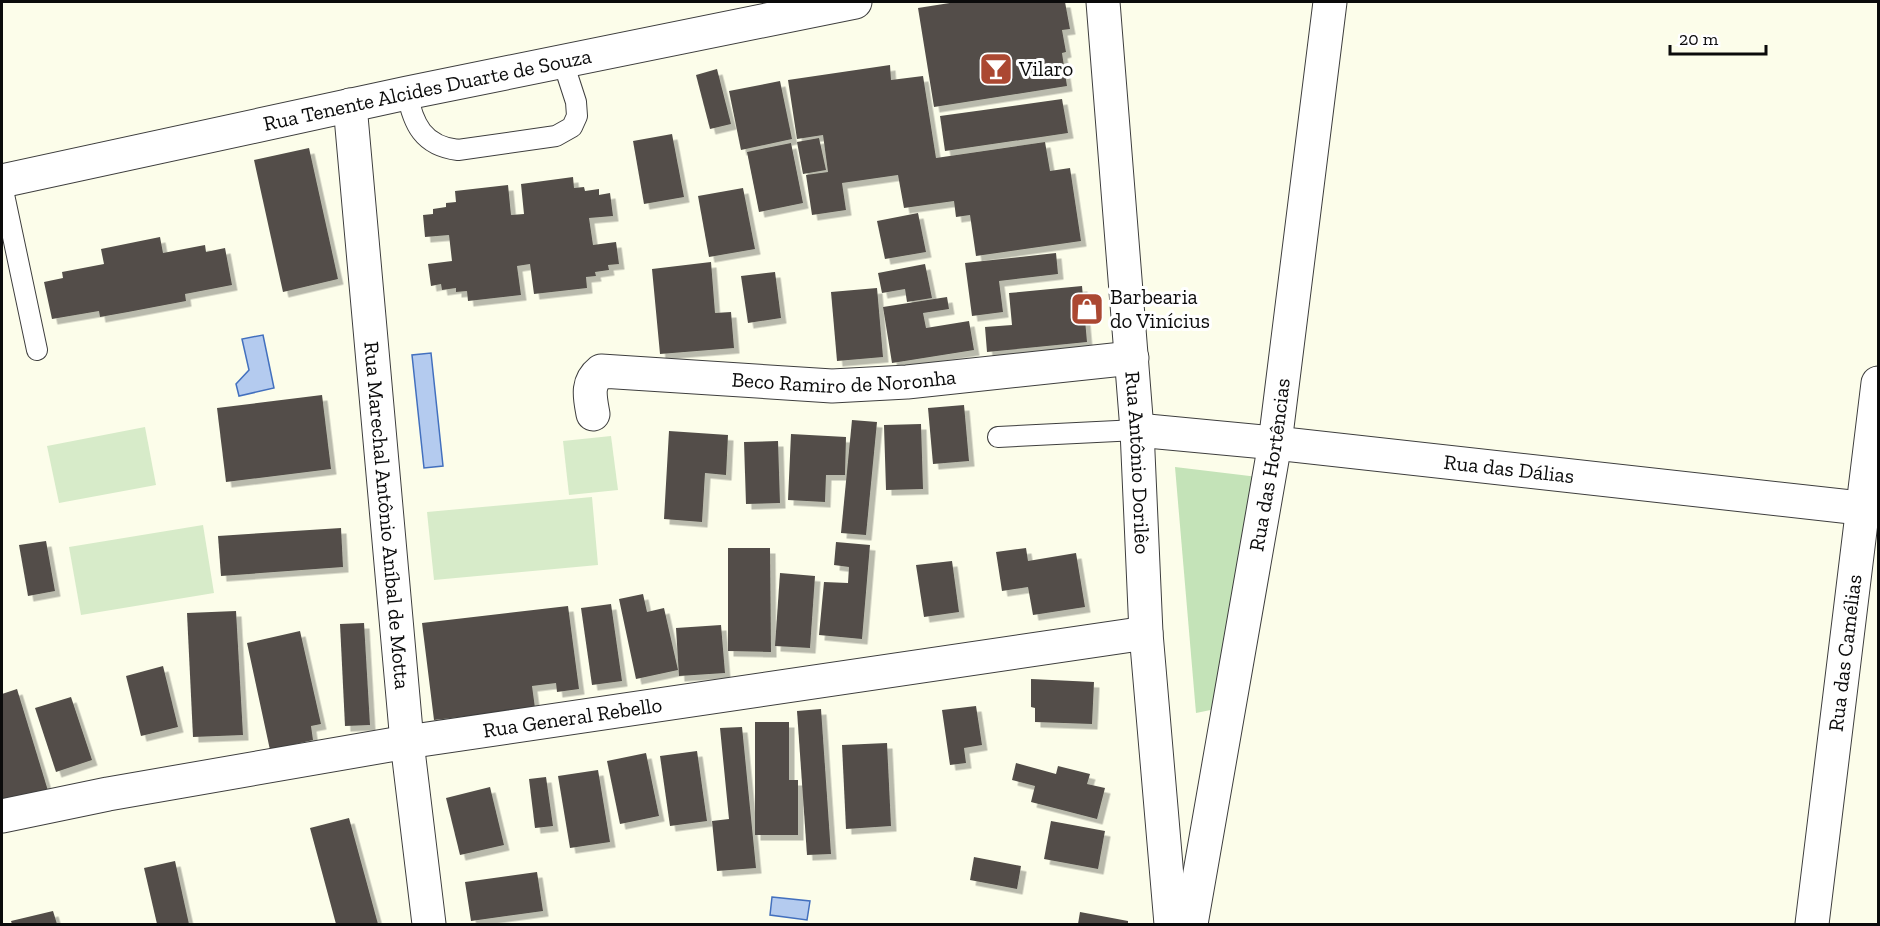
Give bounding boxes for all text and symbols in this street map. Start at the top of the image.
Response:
scale bar [1670,18,1766,56]
text: 20 m [1679,28,1719,50]
street label: Rua Tenente Alcides Duarte de Souza [261,43,594,136]
bar icon: Vilaro [978,51,1014,87]
place label: Vilaro [1018,56,1073,81]
place label: Barbearia do Vinícius [1110,284,1210,333]
shop icon: Barbearia do Vinícius [1069,291,1105,327]
street label: Rua Marechal Antônio Aníbal de Motta [359,340,415,690]
street label: Beco Ramiro de Noronha [731,364,957,398]
street label: Rua Antônio Dorilêo [1120,370,1155,555]
street label: Rua das Hortências [1243,377,1295,553]
street label: Rua das Dálias [1442,449,1576,488]
street label: Rua das Camélias [1823,573,1867,733]
street label: Rua General Rebello [481,692,664,743]

